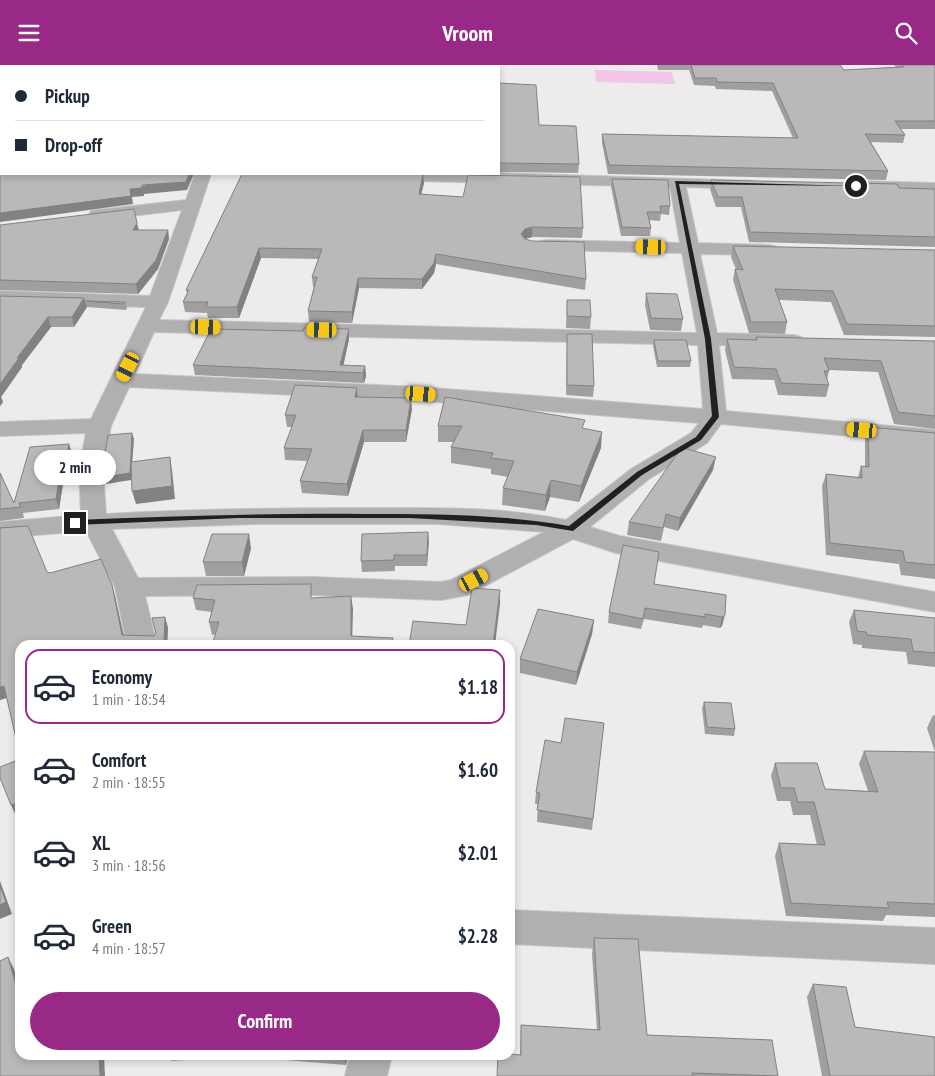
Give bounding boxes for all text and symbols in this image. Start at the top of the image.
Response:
icon: menu [15,19,43,47]
text: Vroom [442,19,493,47]
icon: search [892,19,920,47]
text: Pickup [45,84,90,108]
text: Drop-off [45,133,102,157]
route start [845,175,867,197]
car [635,239,666,255]
car [190,319,221,335]
car [306,322,337,338]
car [114,350,141,384]
car [405,385,436,403]
car [846,421,877,439]
callout: 2 min [34,451,116,485]
text: 2 min [59,457,91,477]
route end [64,512,86,534]
car [457,566,490,594]
icon: car [32,664,77,709]
text: Economy [92,665,152,689]
text: $1.18 [458,675,498,699]
text: 1 min · 18:54 [92,689,166,709]
icon: car [32,747,77,792]
text: Comfort [92,748,146,772]
text: $1.60 [458,758,498,782]
text: 2 min · 18:55 [92,772,166,792]
icon: car [32,830,77,875]
text: XL [92,831,110,855]
text: $2.01 [458,841,498,865]
text: 3 min · 18:56 [92,855,166,875]
icon: car [32,913,77,958]
text: Green [92,914,132,938]
text: $2.28 [458,924,498,948]
text: 4 min · 18:57 [92,938,166,958]
button: Confirm [30,992,500,1050]

